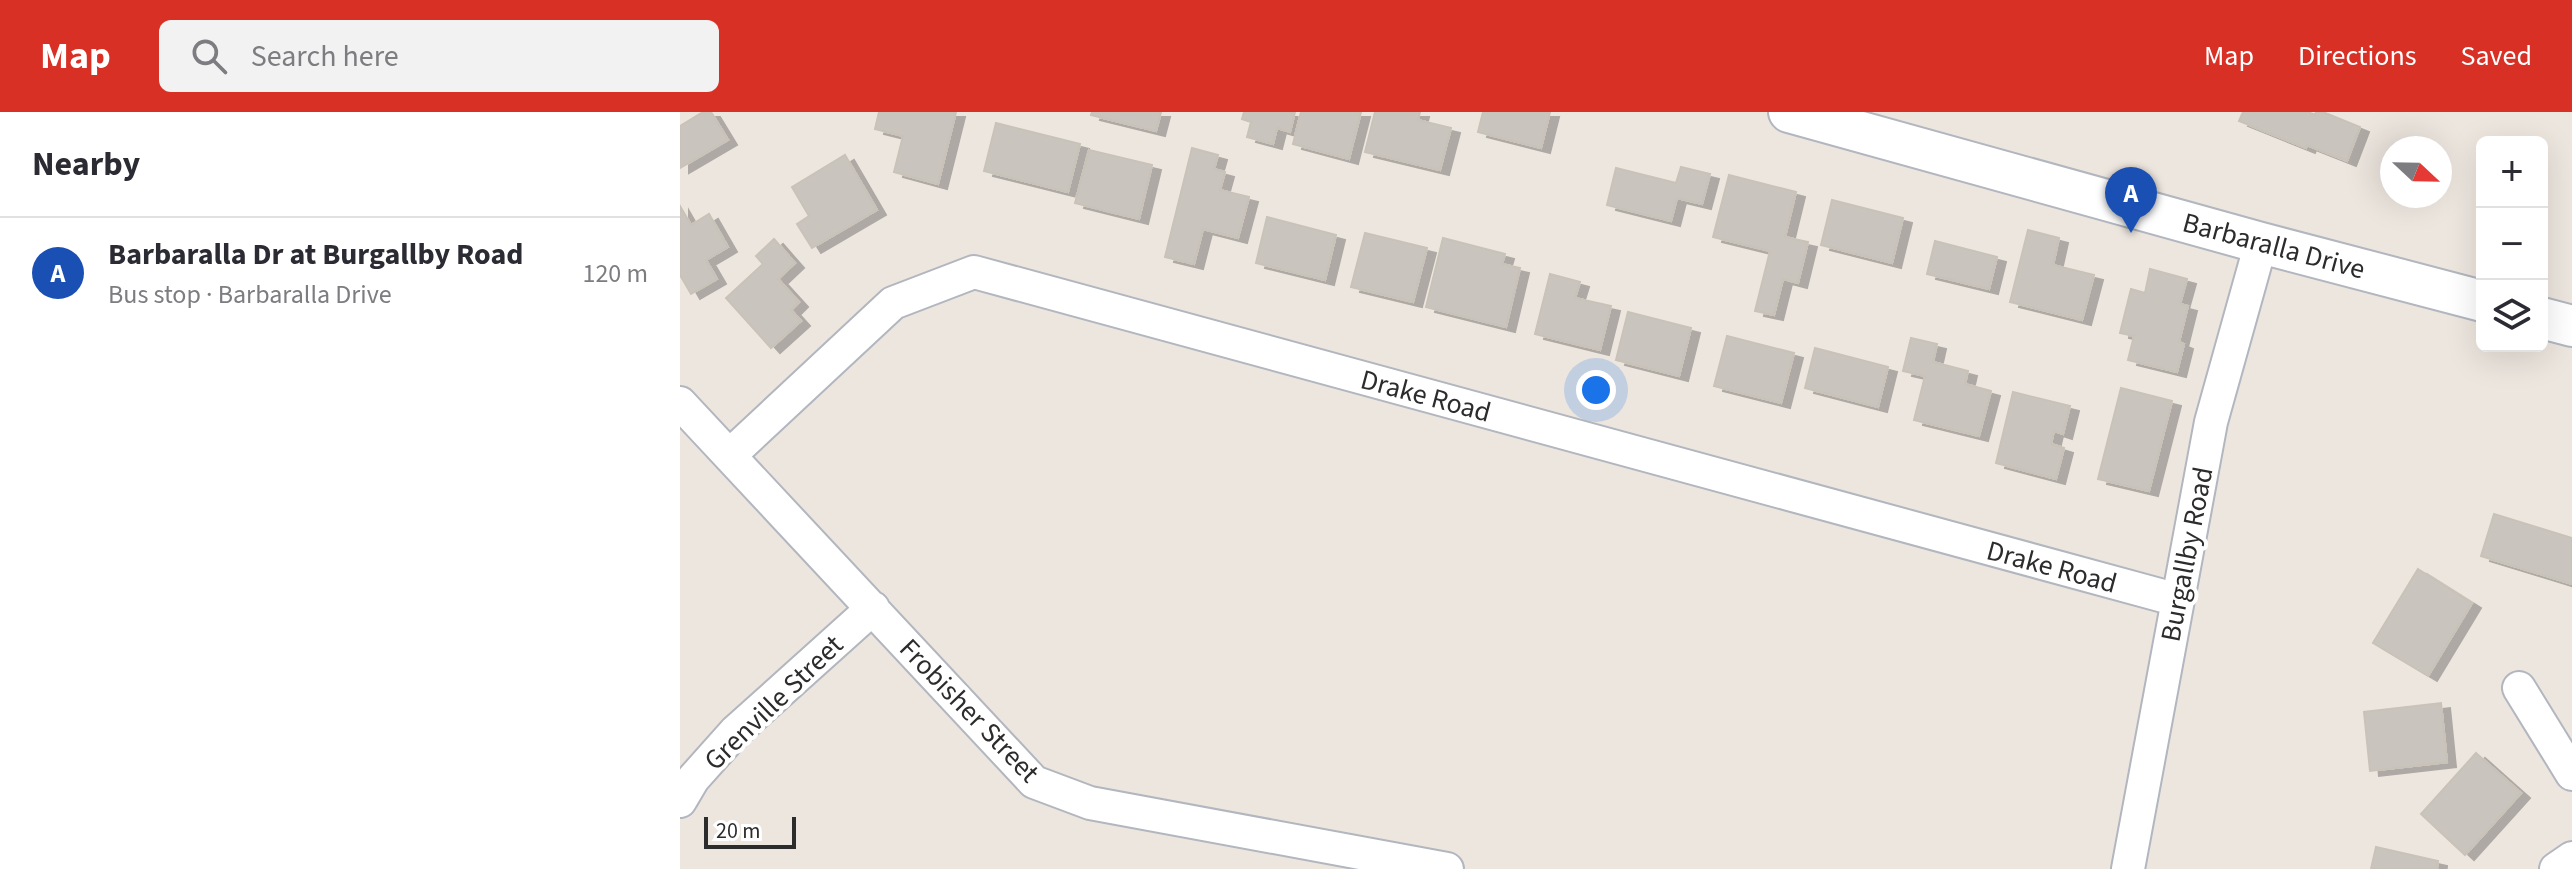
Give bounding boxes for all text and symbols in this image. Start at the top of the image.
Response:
search box [159,20,719,92]
text: Map [40,29,111,83]
icon: search [187,34,231,78]
text: Search here [251,35,399,78]
text: Map [2204,36,2254,76]
text: Directions [2298,36,2417,76]
text: Saved [2461,36,2532,76]
north arrow [2380,136,2452,208]
map controls [2476,136,2548,352]
button: + [2476,136,2548,208]
text: Nearby [32,140,140,189]
pin: A [2105,167,2157,233]
street label: Barbaralla Drive [2178,202,2369,290]
button: − [2476,208,2548,280]
text: Barbaralla Dr at Burgallby Road [108,233,523,276]
text: A [51,255,65,292]
text: 120 m [582,255,648,292]
text: Bus stop · Barbaralla Drive [108,276,392,313]
button: layers [2476,280,2548,352]
street label: Drake Road [1356,359,1495,433]
your location [1576,370,1616,410]
street label: Burgallby Road [2150,463,2224,645]
street label: Drake Road [1982,530,2121,604]
street label: Grenville Street [695,626,853,780]
street label: Frobisher Street [890,630,1049,792]
scale bar [704,813,796,849]
text: 20 m [716,815,761,847]

